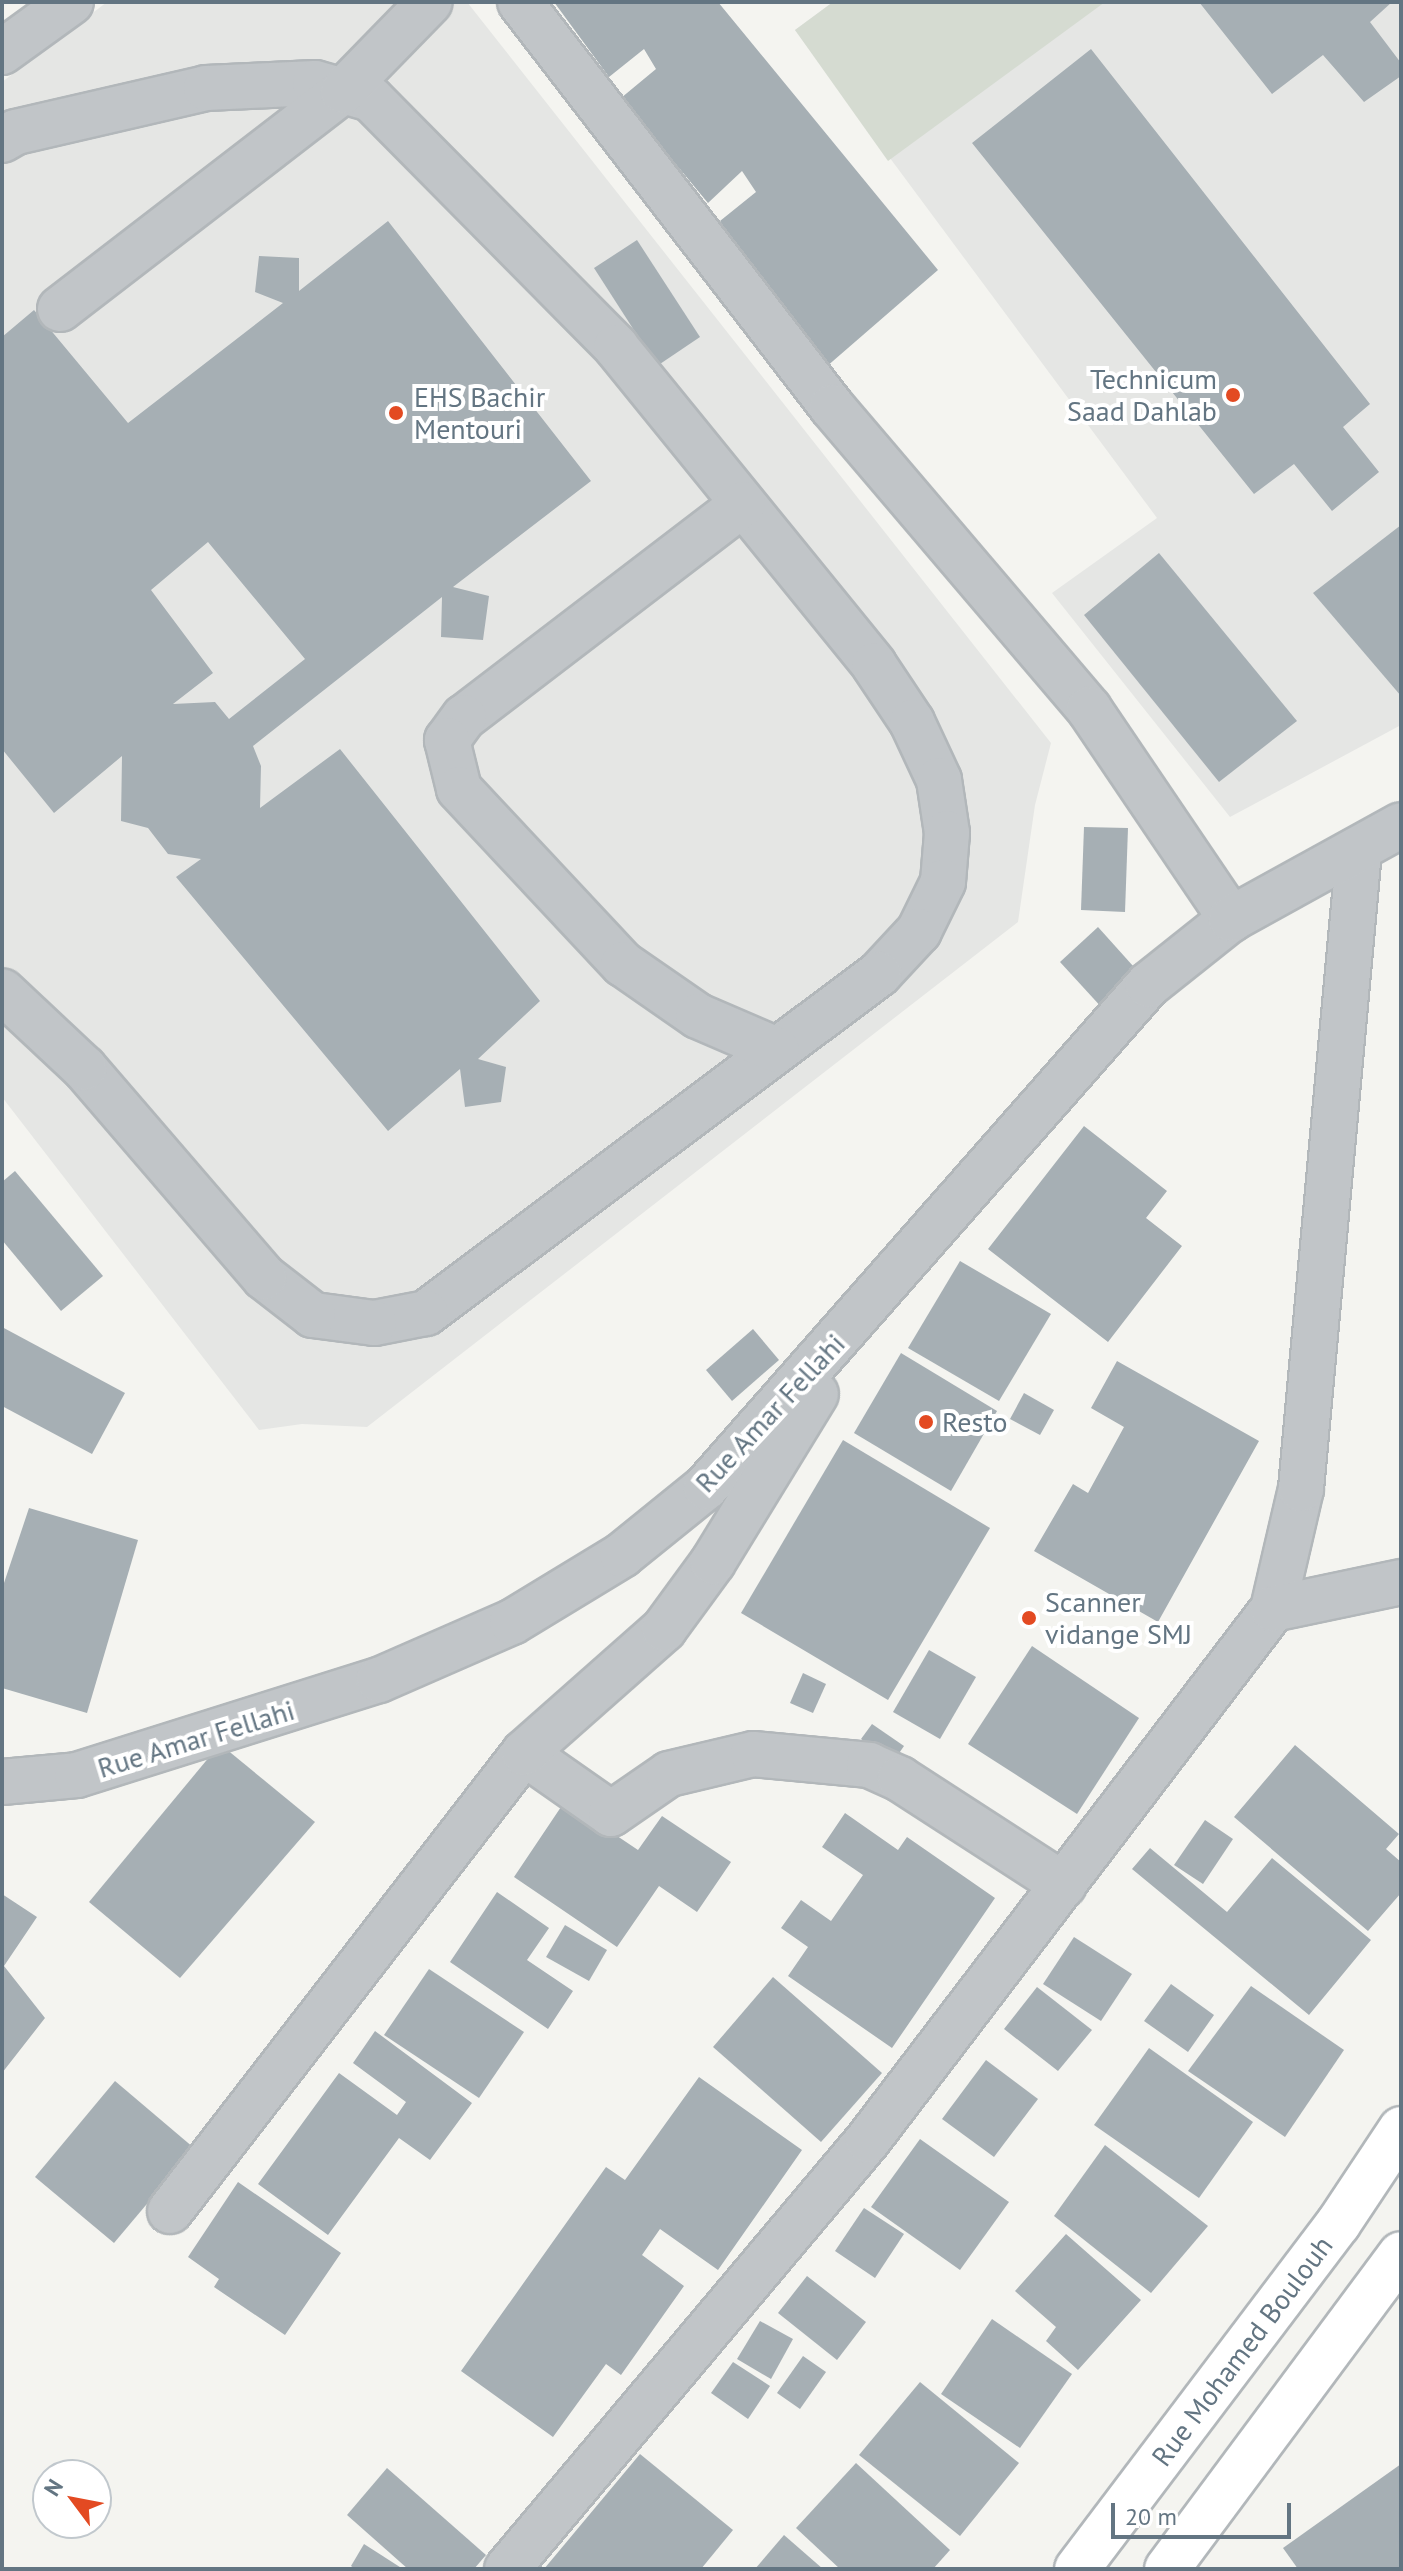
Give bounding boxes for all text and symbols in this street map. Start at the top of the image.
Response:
place label: Technicum Saad Dahlab [1067,362,1217,428]
place label: EHS Bachir Mentouri [414,380,545,446]
marker: Technicum Saad Dahlab [1224,386,1242,404]
marker: EHS Bachir Mentouri [385,402,407,424]
street label: Rue Amar Fellahi [688,1327,852,1499]
place label: Resto [942,1405,1008,1439]
marker: Resto [917,1413,935,1431]
place label: Scanner vidange SMJ [1045,1585,1192,1651]
marker: Scanner vidange SMJ [1020,1609,1038,1627]
street label: Rue Amar Fellahi [93,1693,299,1785]
street label: Rue Mohamed Boulouh [1145,2229,1339,2473]
north arrow [32,2459,112,2539]
text: N [38,2474,69,2501]
scale bar [1115,2487,1295,2537]
text: 20 m [1125,2501,1177,2532]

